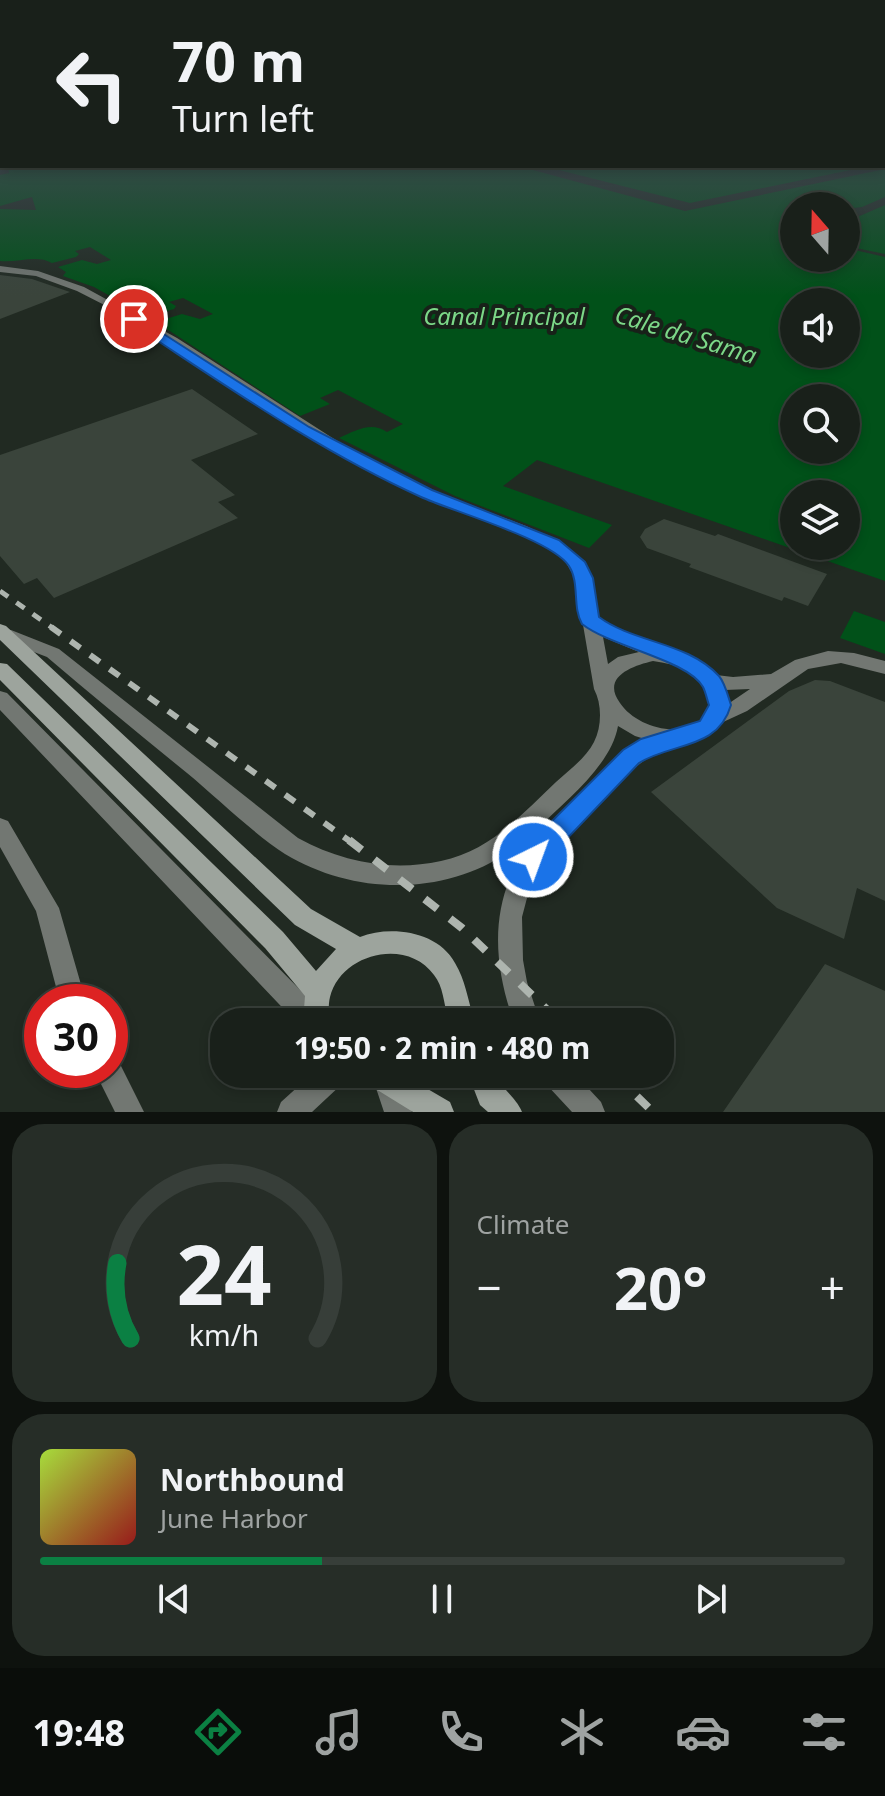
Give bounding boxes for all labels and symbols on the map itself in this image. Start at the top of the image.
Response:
north arrow [780,192,860,272]
pin [100,285,168,353]
water label: Cale da Sama [611,297,761,371]
water label: Canal Principal [423,299,586,332]
position arrow [491,815,575,899]
speed limit sign: 30 [24,984,128,1088]

